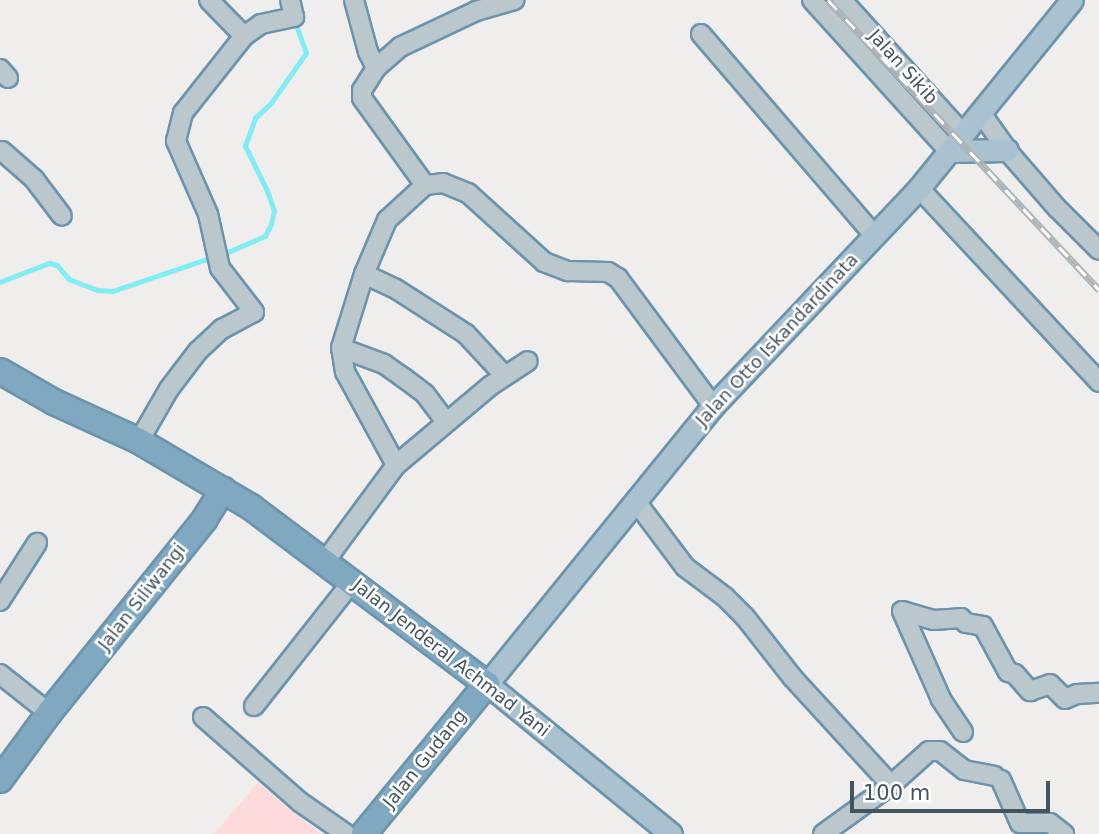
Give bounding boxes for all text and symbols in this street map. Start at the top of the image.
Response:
street label: Jalan Sikib [864,25,942,109]
street label: Jalan Otto Iskandardinata [691,249,863,431]
street label: Jalan Siliwangi [94,539,190,655]
street label: Jalan Jenderal Achmad Yani [348,574,554,742]
street label: Jalan Gudang [379,706,471,812]
scale bar [854,768,1054,812]
text: 100 m [863,781,930,805]

